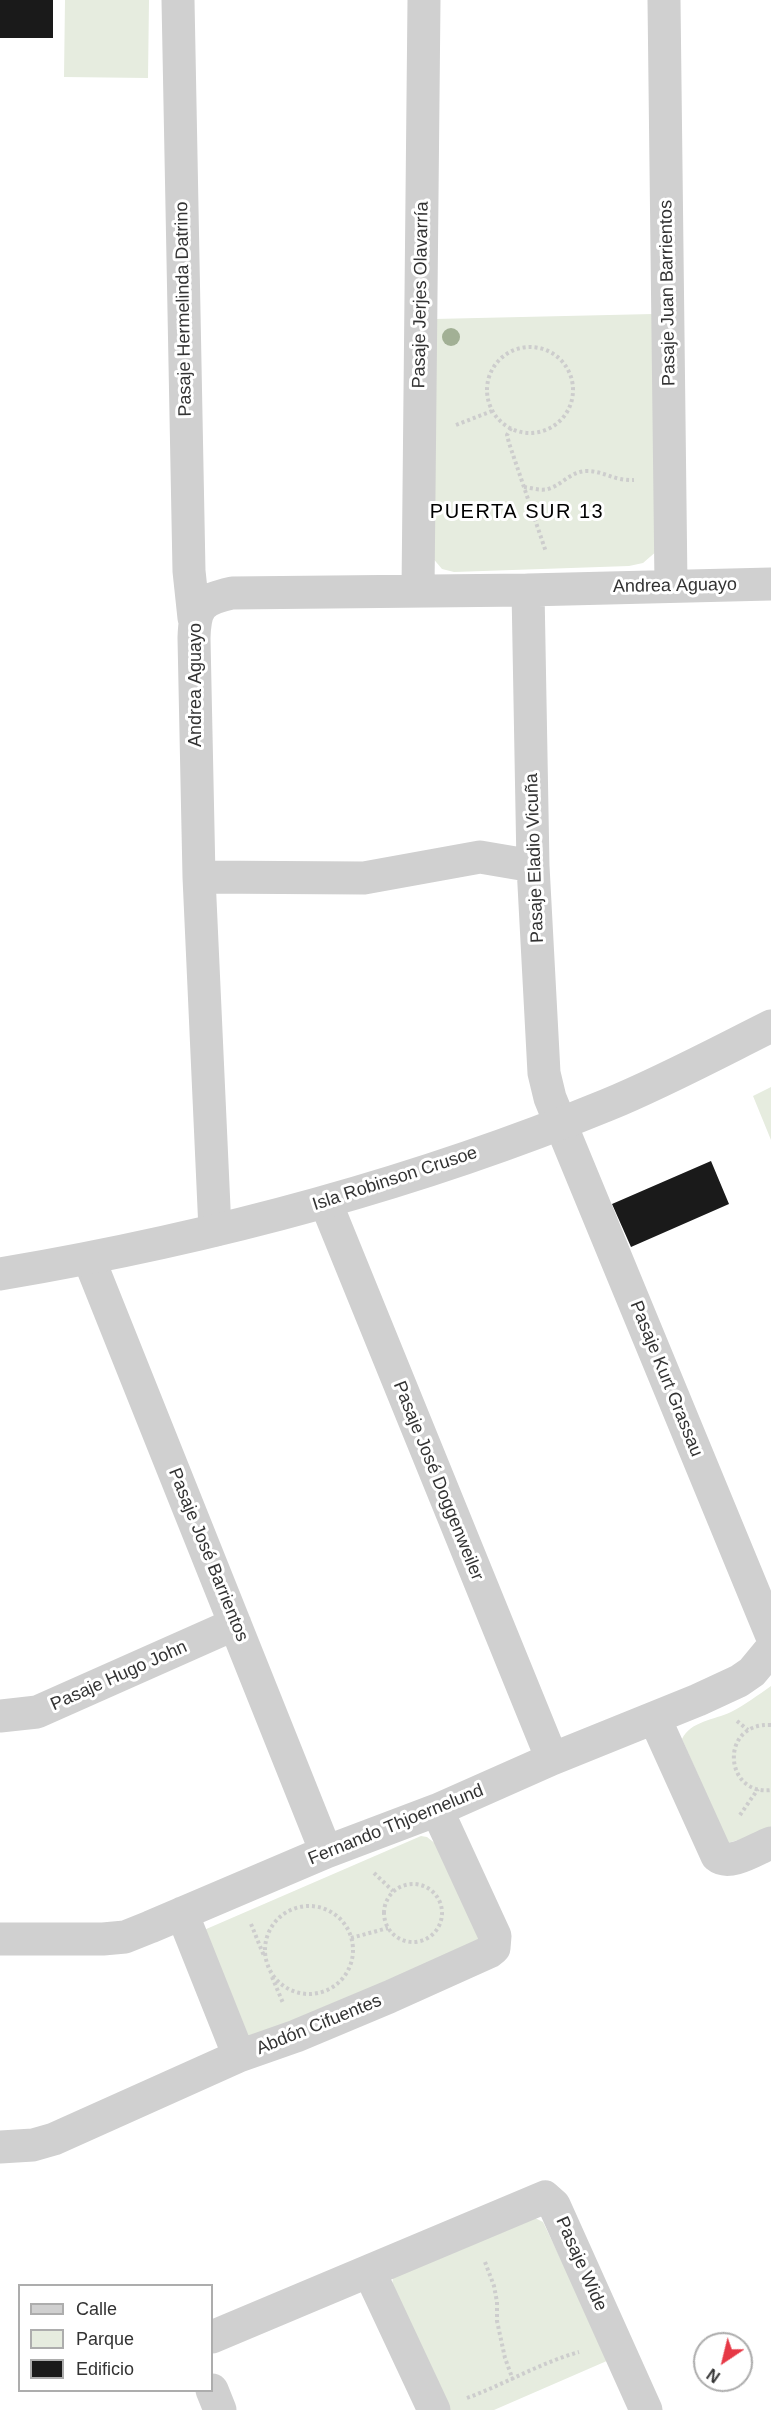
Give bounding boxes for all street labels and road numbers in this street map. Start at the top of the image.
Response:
street label: Pasaje Juan Barrientos [656,200,680,386]
street label: Pasaje Hermelinda Datrino [171,201,197,417]
street label: Pasaje Jerjes Olavarría [409,201,433,389]
street label: Andrea Aguayo [613,574,737,598]
street label: Andrea Aguayo [185,623,207,747]
street label: Pasaje Eladio Vicuña [521,773,549,943]
street label: Isla Robinson Crusoe [310,1142,480,1216]
street label: Pasaje Kurt Grassau [625,1298,707,1460]
street label: Pasaje José Doggenweiler [388,1378,488,1584]
street label: Pasaje José Barrientos [163,1465,253,1645]
street label: Pasaje Hugo John [47,1636,191,1716]
street label: Fernando Thjoernelund [305,1780,487,1870]
street label: Abdón Cifuentes [253,1990,385,2060]
street label: Pasaje Wide [551,2213,611,2315]

